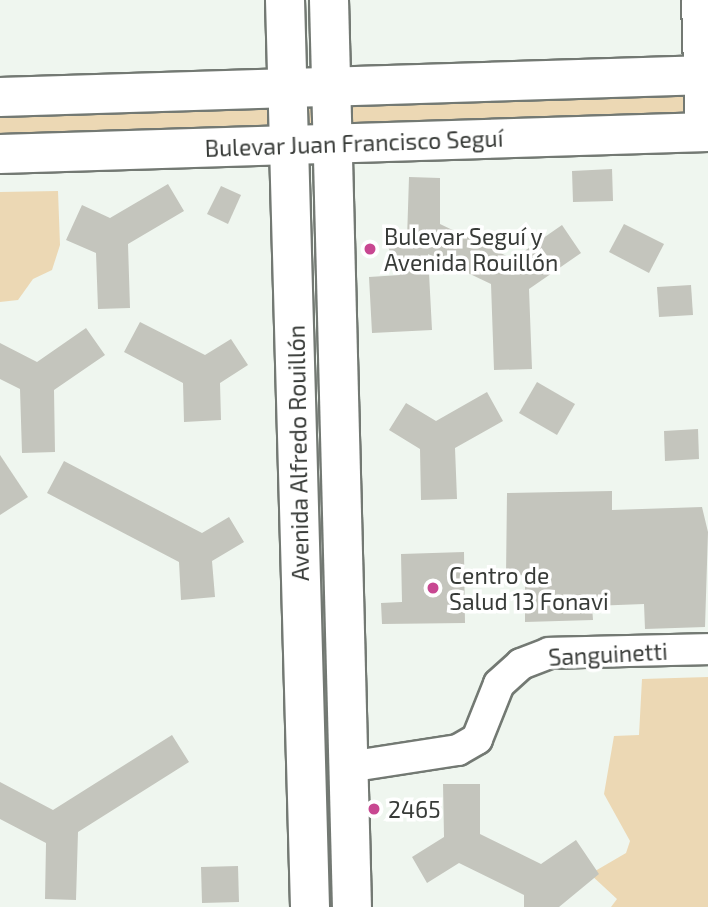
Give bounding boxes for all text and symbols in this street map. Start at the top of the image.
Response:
street label: Bulevar Juan Francisco Seguí [204,124,504,162]
place label: Bulevar Seguí y Avenida Rouillón [384,222,558,276]
marker: Bulevar Seguí y Avenida Rouillón [362,241,378,257]
street label: Avenida Alfredo Rouillón [282,324,314,582]
place label: Centro de Salud 13 Fonavi [449,561,609,615]
marker: Centro de Salud 13 Fonavi [423,578,443,598]
street label: Sanguinetti [548,637,668,671]
place label: 2465 [388,795,441,823]
marker: 2465 [366,801,382,817]

